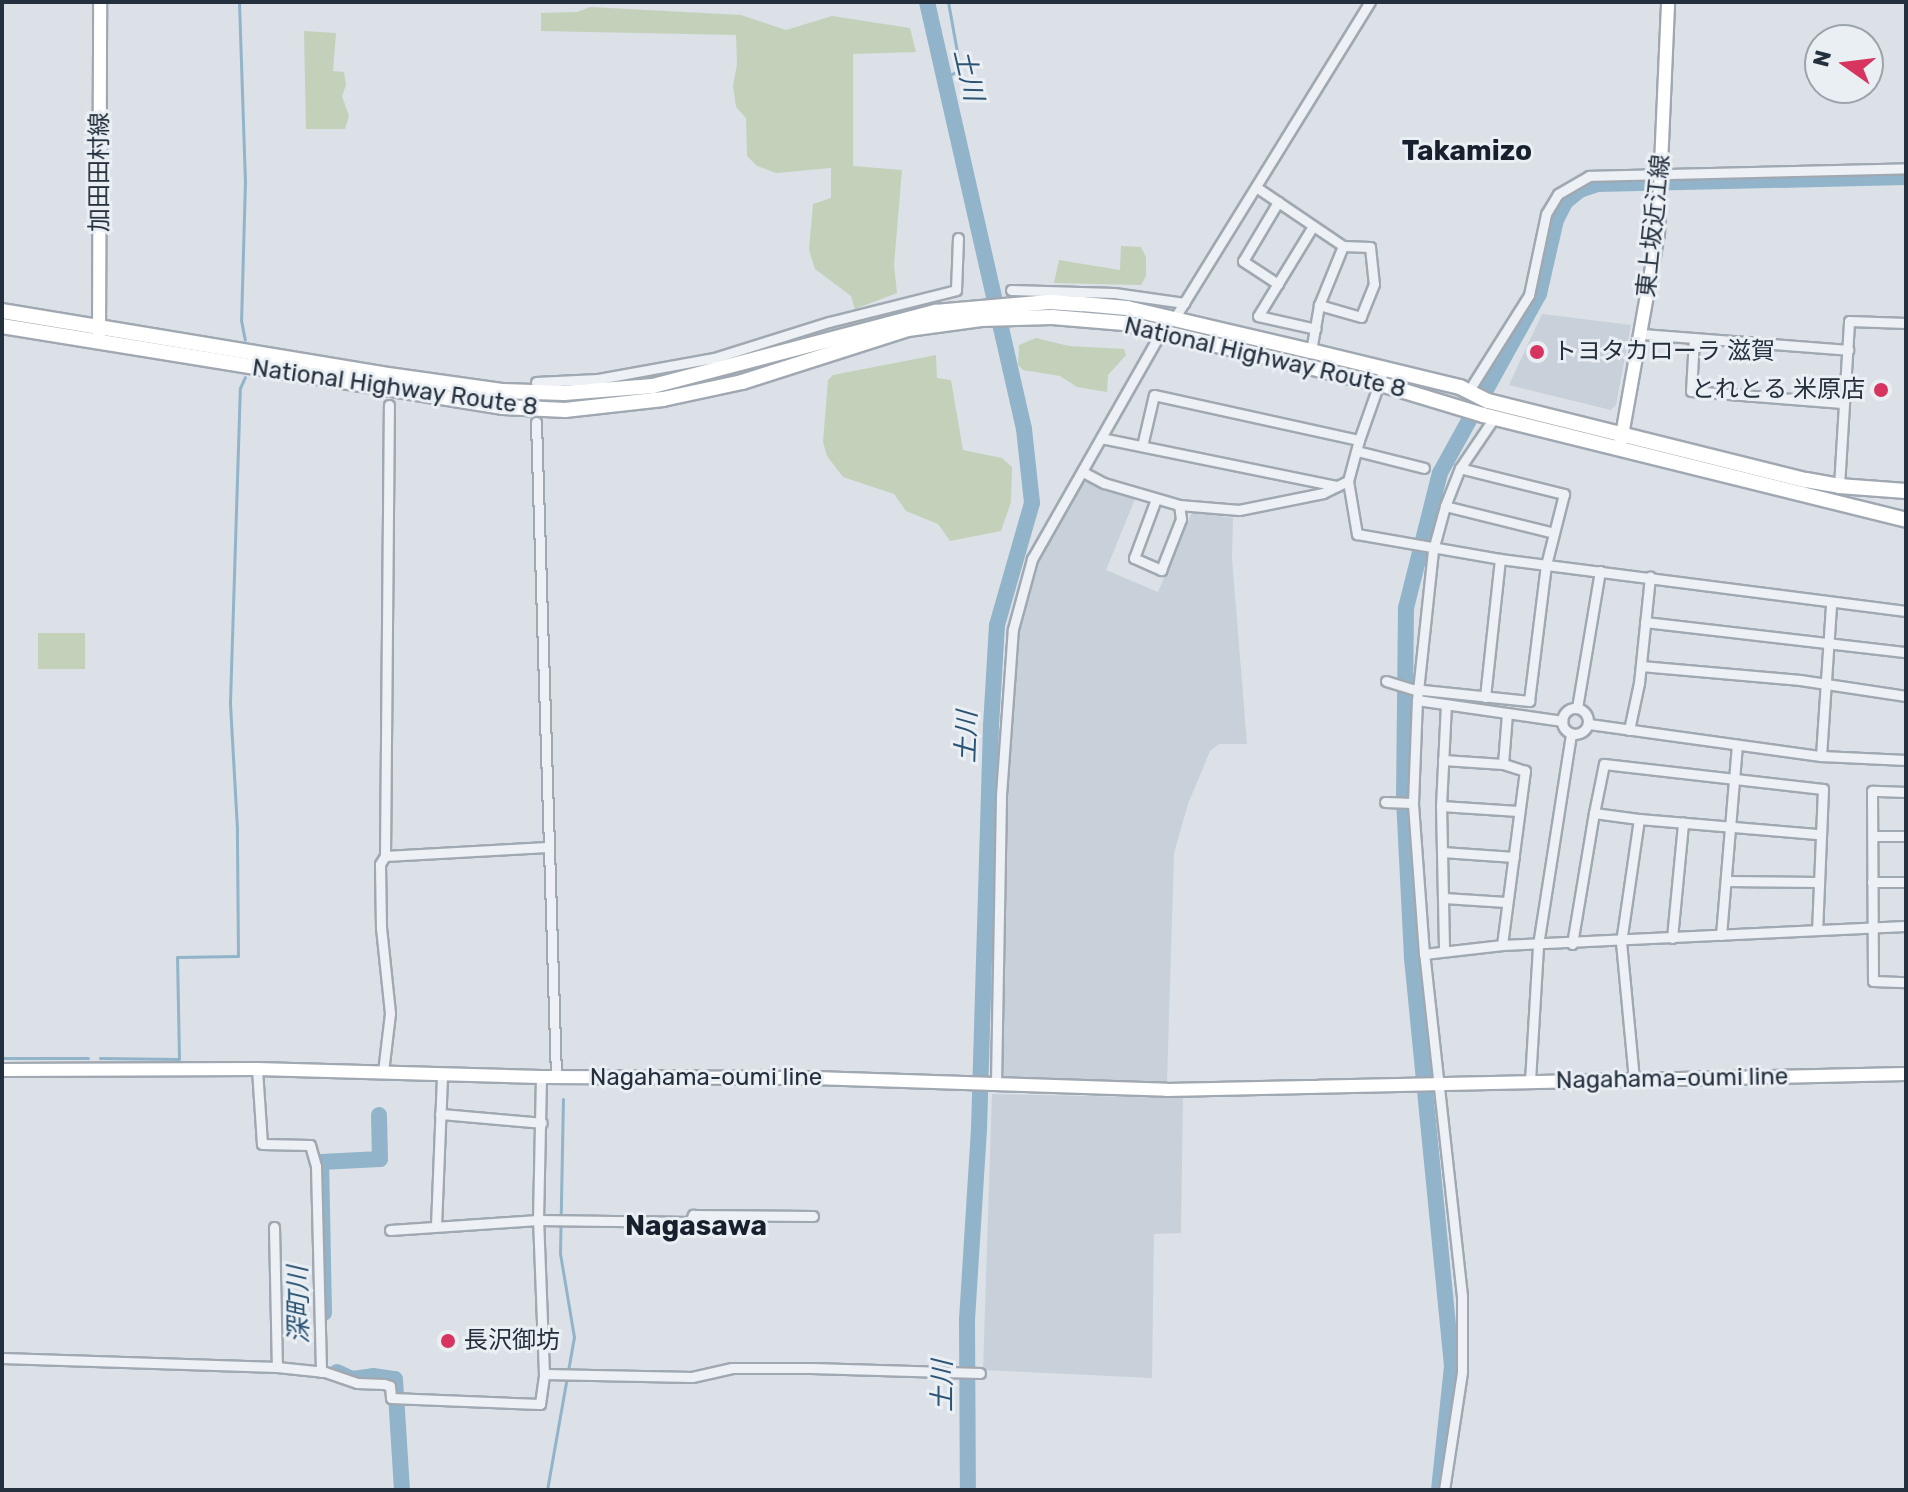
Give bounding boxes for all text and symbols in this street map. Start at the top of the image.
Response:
north arrow [1804,24,1884,104]
water label: 土川 [947,46,989,104]
text: N [1807,48,1837,70]
street label: 加田田村線 [86,112,114,232]
district label: Takamizo [1402,134,1532,168]
street label: 東上坂近江線 [1632,153,1676,299]
street label: National Highway Route 8 [1121,311,1409,405]
place label: トヨタカローラ 滋賀 [1553,338,1775,366]
marker: トヨタカローラ 滋賀 [1528,343,1546,361]
street label: National Highway Route 8 [250,354,540,422]
place label: とれとる 米原店 [1691,376,1865,404]
marker: とれとる 米原店 [1872,381,1890,399]
water label: 土川 [951,710,983,764]
street label: Nagahama-oumi line [1556,1063,1788,1095]
street label: Nagahama-oumi line [590,1064,822,1092]
district label: Nagasawa [625,1209,767,1243]
water label: 深町川 [283,1266,315,1344]
place label: 長沢御坊 [464,1327,560,1355]
marker: 長沢御坊 [439,1332,457,1350]
water label: 土川 [927,1360,959,1412]

